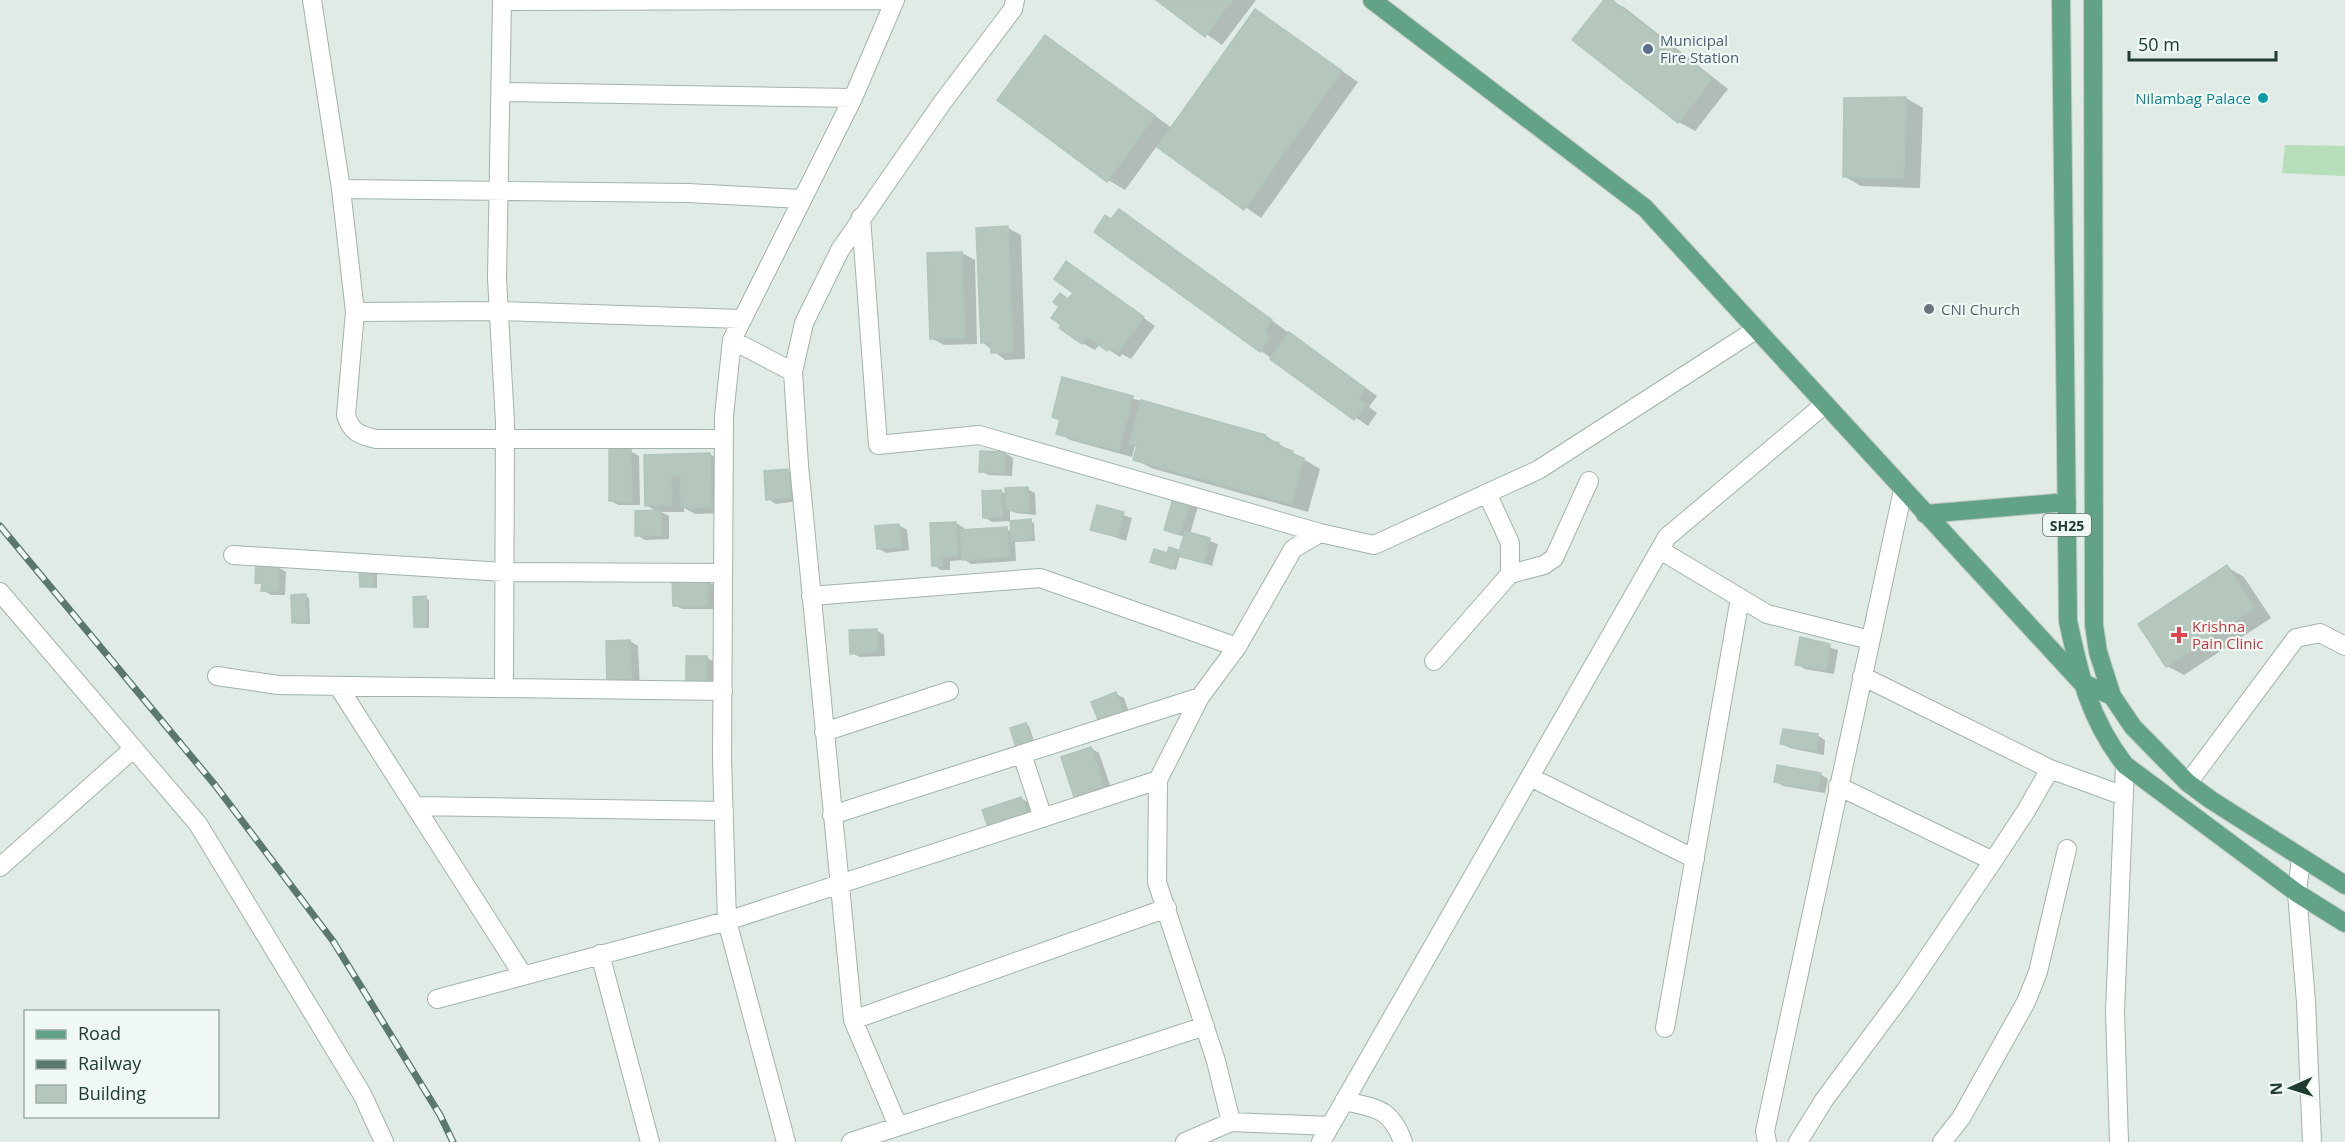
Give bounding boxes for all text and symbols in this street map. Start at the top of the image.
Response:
scale bar [2129,24,2276,62]
place label: Municipal Fire Station [1660,30,1739,67]
text: 50 m [2138,32,2180,56]
marker: Municipal Fire Station [1641,42,1655,56]
place label: Nilambag Palace [2135,88,2251,108]
marker: Nilambag Palace [2256,91,2270,105]
place label: CNI Church [1941,299,2020,319]
marker: CNI Church [1922,302,1936,316]
road number: SH25 [2043,514,2091,536]
place label: Krishna Pain Clinic [2192,616,2263,653]
marker: Krishna Pain Clinic [2170,626,2188,644]
legend [24,1010,219,1118]
text: Road [78,1021,121,1045]
text: Railway [78,1051,142,1075]
north arrow [2261,1058,2321,1118]
text: Building [78,1081,146,1105]
text: N [2265,1082,2287,1096]

